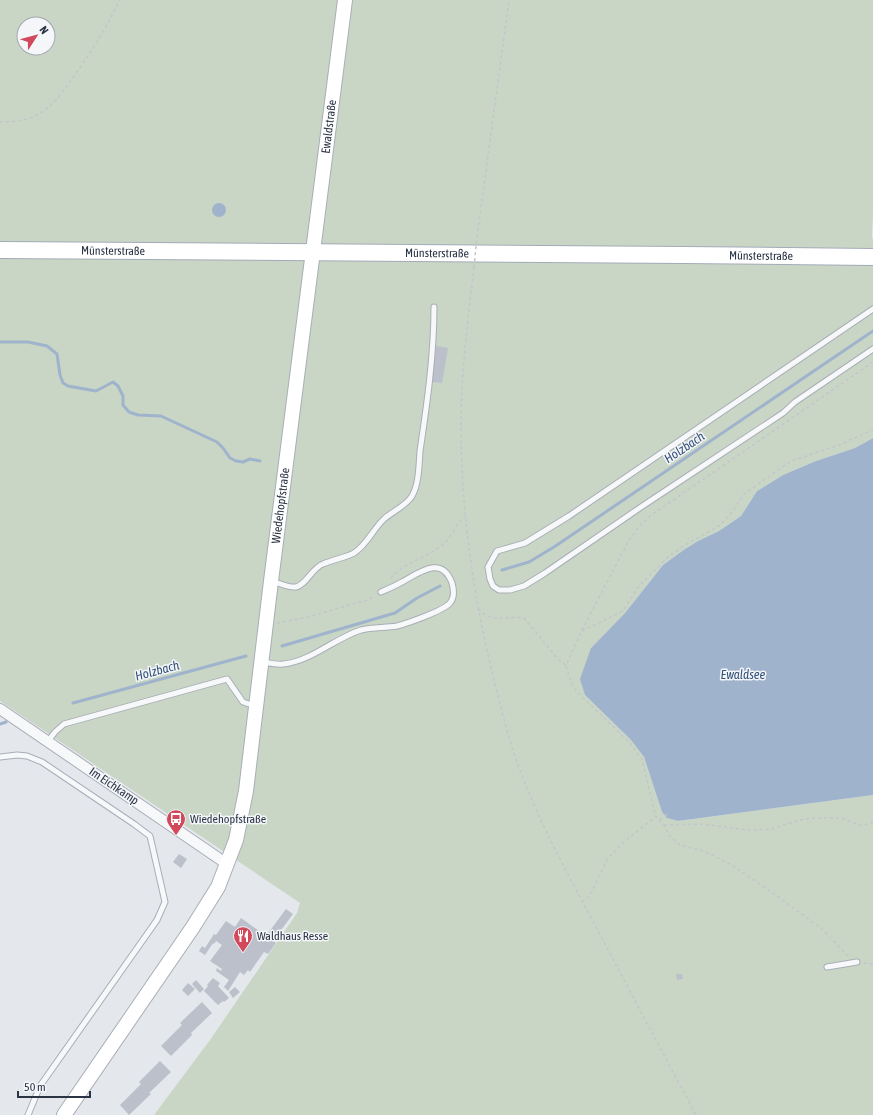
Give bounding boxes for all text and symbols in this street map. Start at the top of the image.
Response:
north arrow [16,16,56,56]
text: N [37,24,51,36]
street label: Ewaldstraße [318,99,339,154]
street label: Münsterstraße [81,244,145,258]
street label: Münsterstraße [405,246,469,260]
street label: Münsterstraße [729,248,793,263]
water label: Holzbach [661,428,708,466]
street label: Wiedehopfstraße [269,467,292,544]
water label: Holzbach [133,657,182,684]
water label: Ewaldsee [721,667,765,682]
street label: Im Eichkamp [87,764,142,808]
bus stop icon: Wiedehopfstraße [165,808,187,836]
place label: Wiedehopfstraße [190,812,266,826]
restaurant icon: Waldhaus Resse [232,925,254,953]
place label: Waldhaus Resse [257,929,328,943]
scale bar [18,1073,90,1099]
text: 50 m [24,1080,46,1094]

